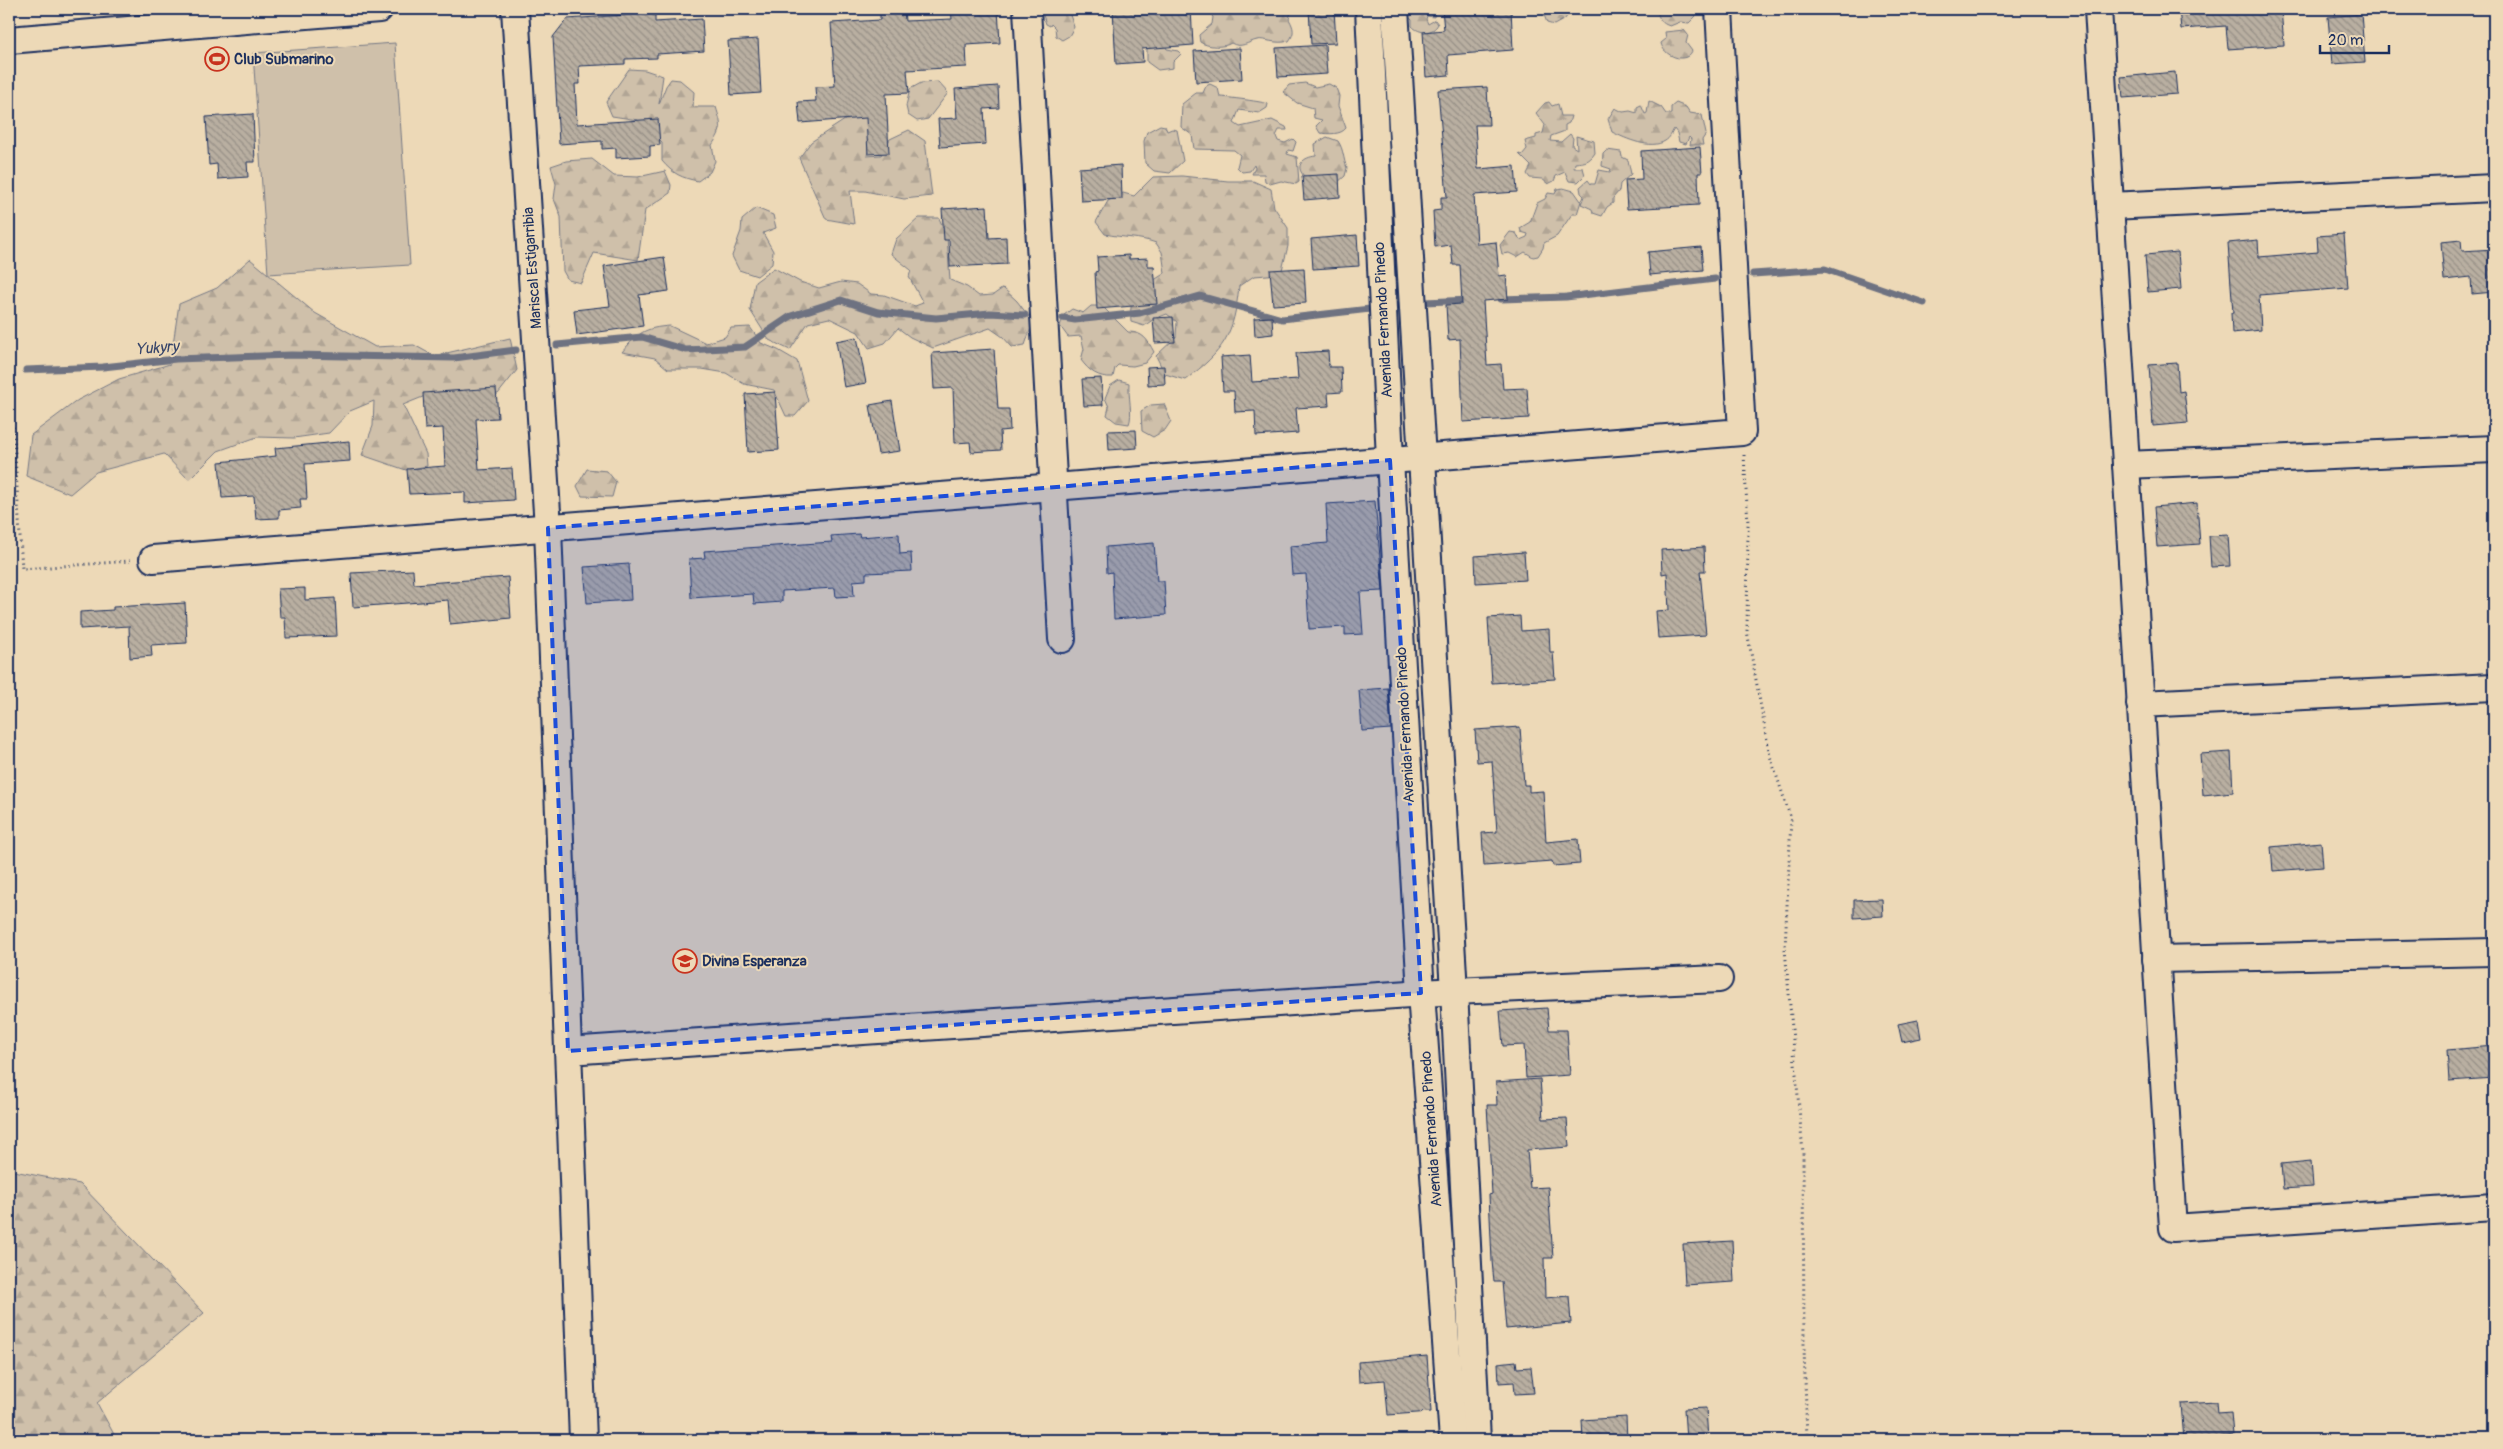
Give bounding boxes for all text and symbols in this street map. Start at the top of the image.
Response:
scale bar [2320,22,2389,54]
text: 20 m [2328,31,2363,50]
sports icon: Club Submarino [204,46,230,72]
place label: Club Submarino [234,50,334,69]
street label: Mariscal Estigarribia [519,206,546,330]
street label: Avenida Fernando Pinedo [1370,241,1397,399]
water label: Yukyry [135,336,181,359]
street label: Avenida Fernando Pinedo [1392,646,1419,804]
school or university icon: Divina Esperanza [672,948,698,974]
place label: Divina Esperanza [702,952,807,971]
street label: Avenida Fernando Pinedo [1417,1050,1446,1208]

